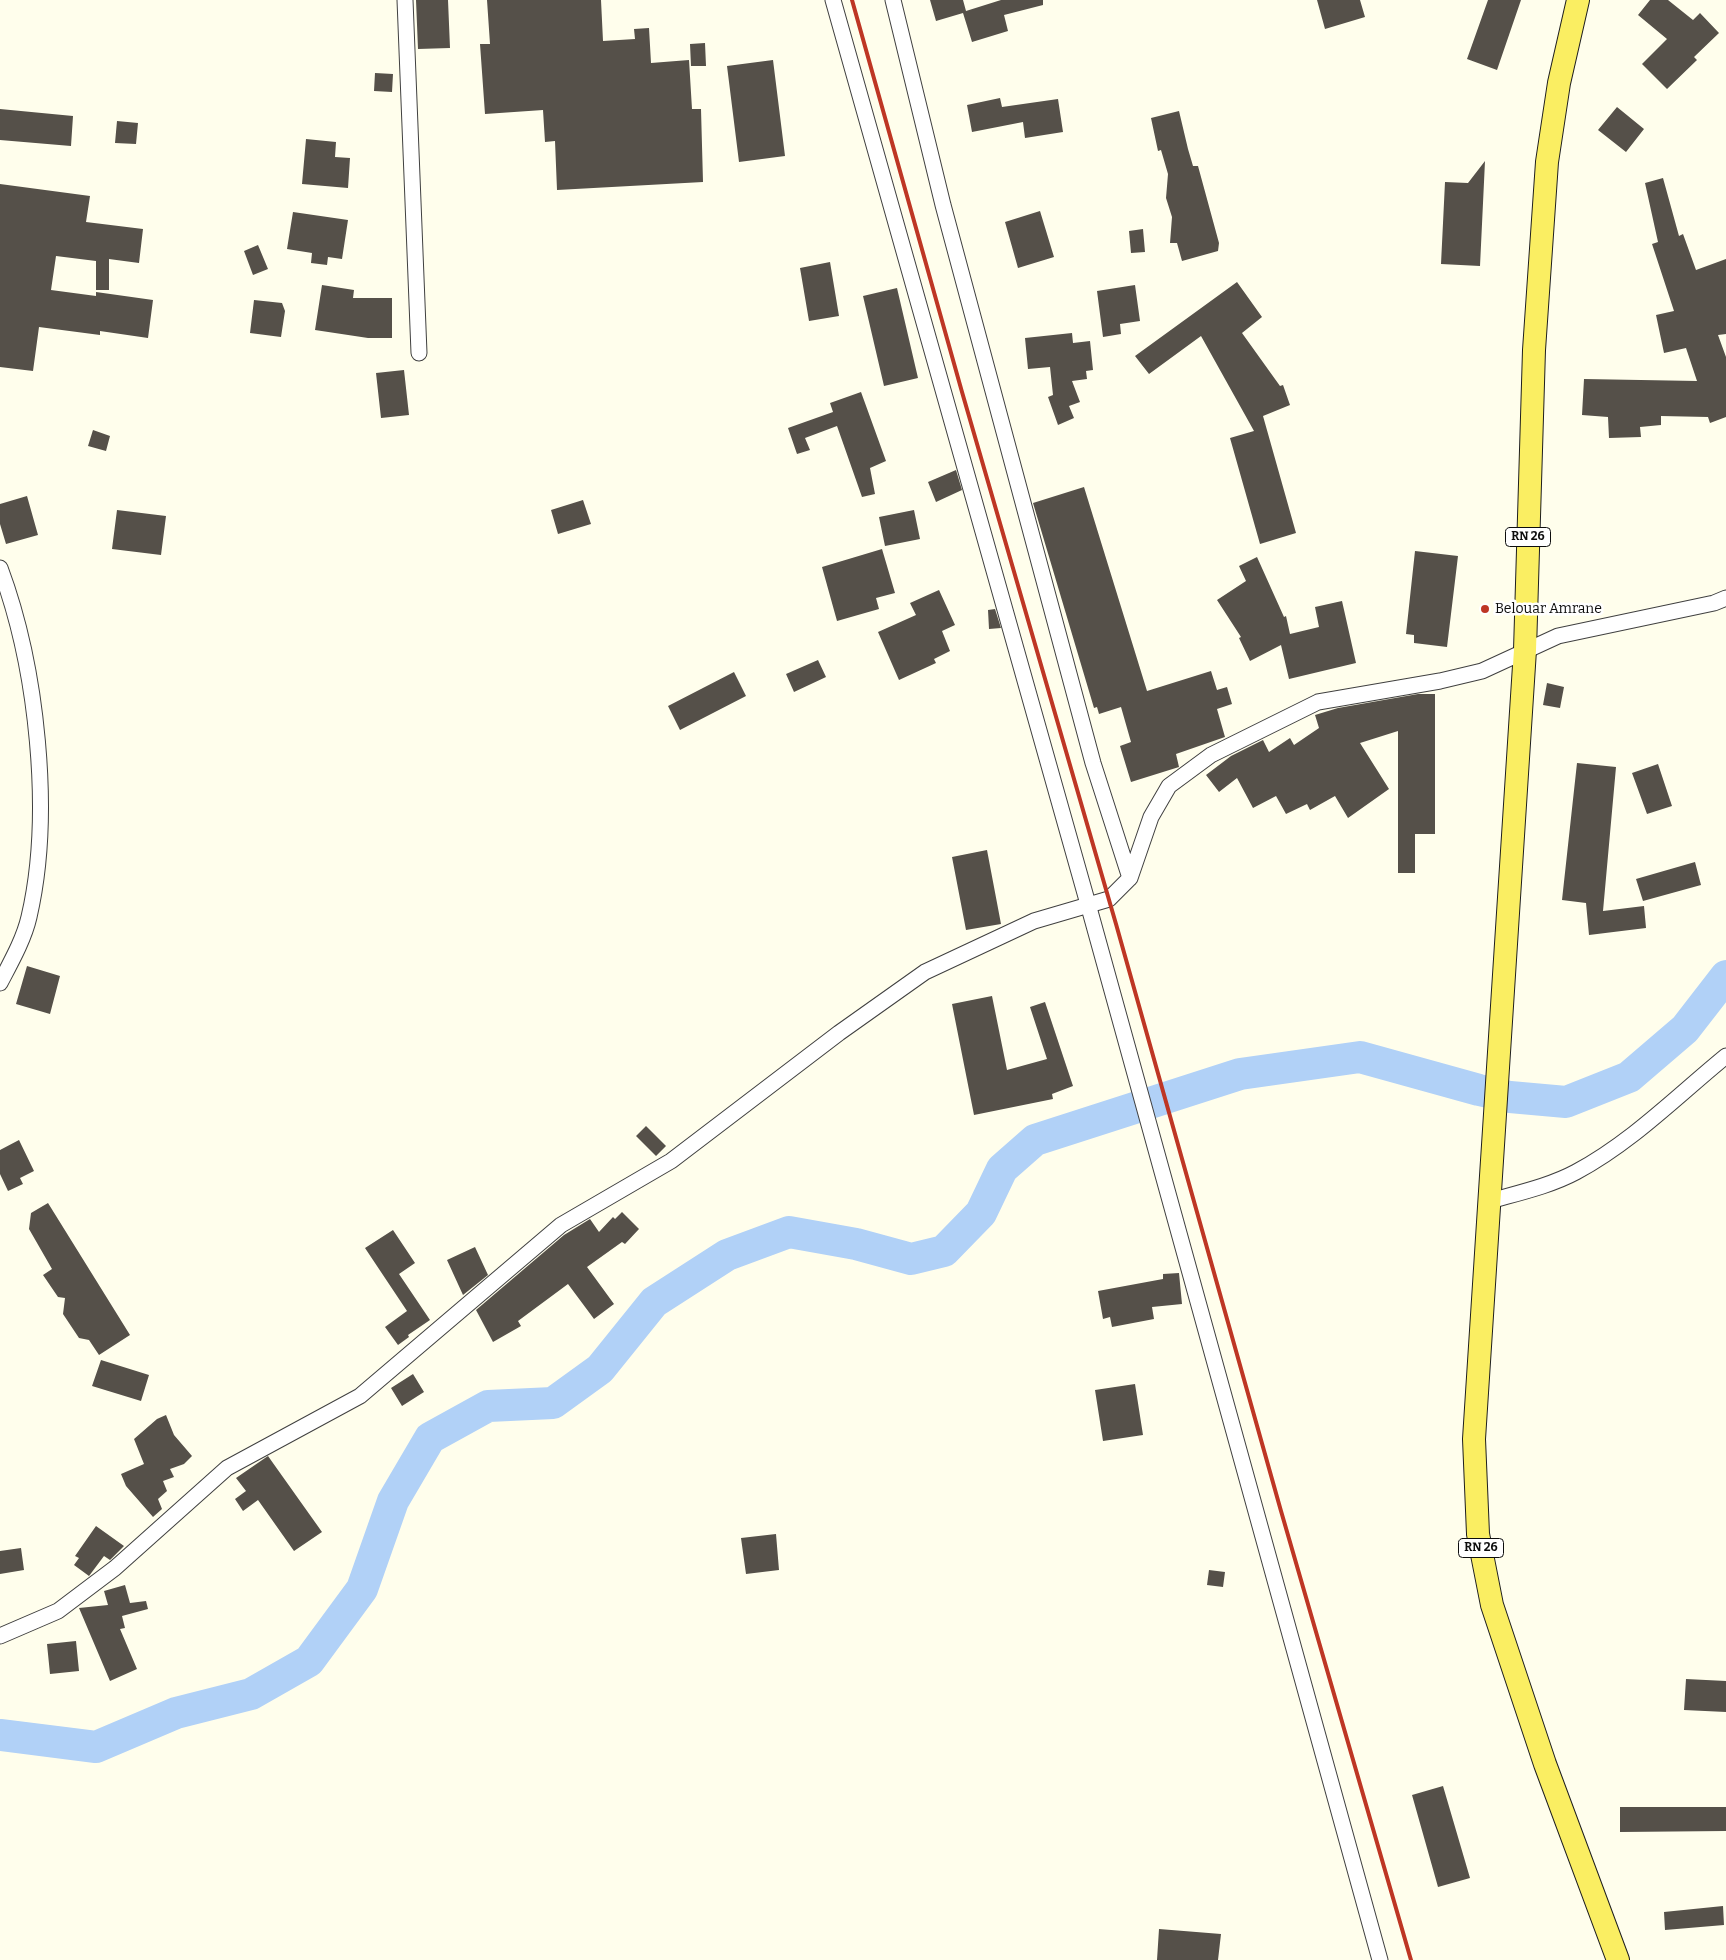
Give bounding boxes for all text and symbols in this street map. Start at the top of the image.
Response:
road number: RN 26 [1506,528,1550,546]
place label: Belouar Amrane [1495,601,1602,617]
marker: Belouar Amrane [1479,603,1491,615]
road number: RN 26 [1458,1539,1504,1558]

